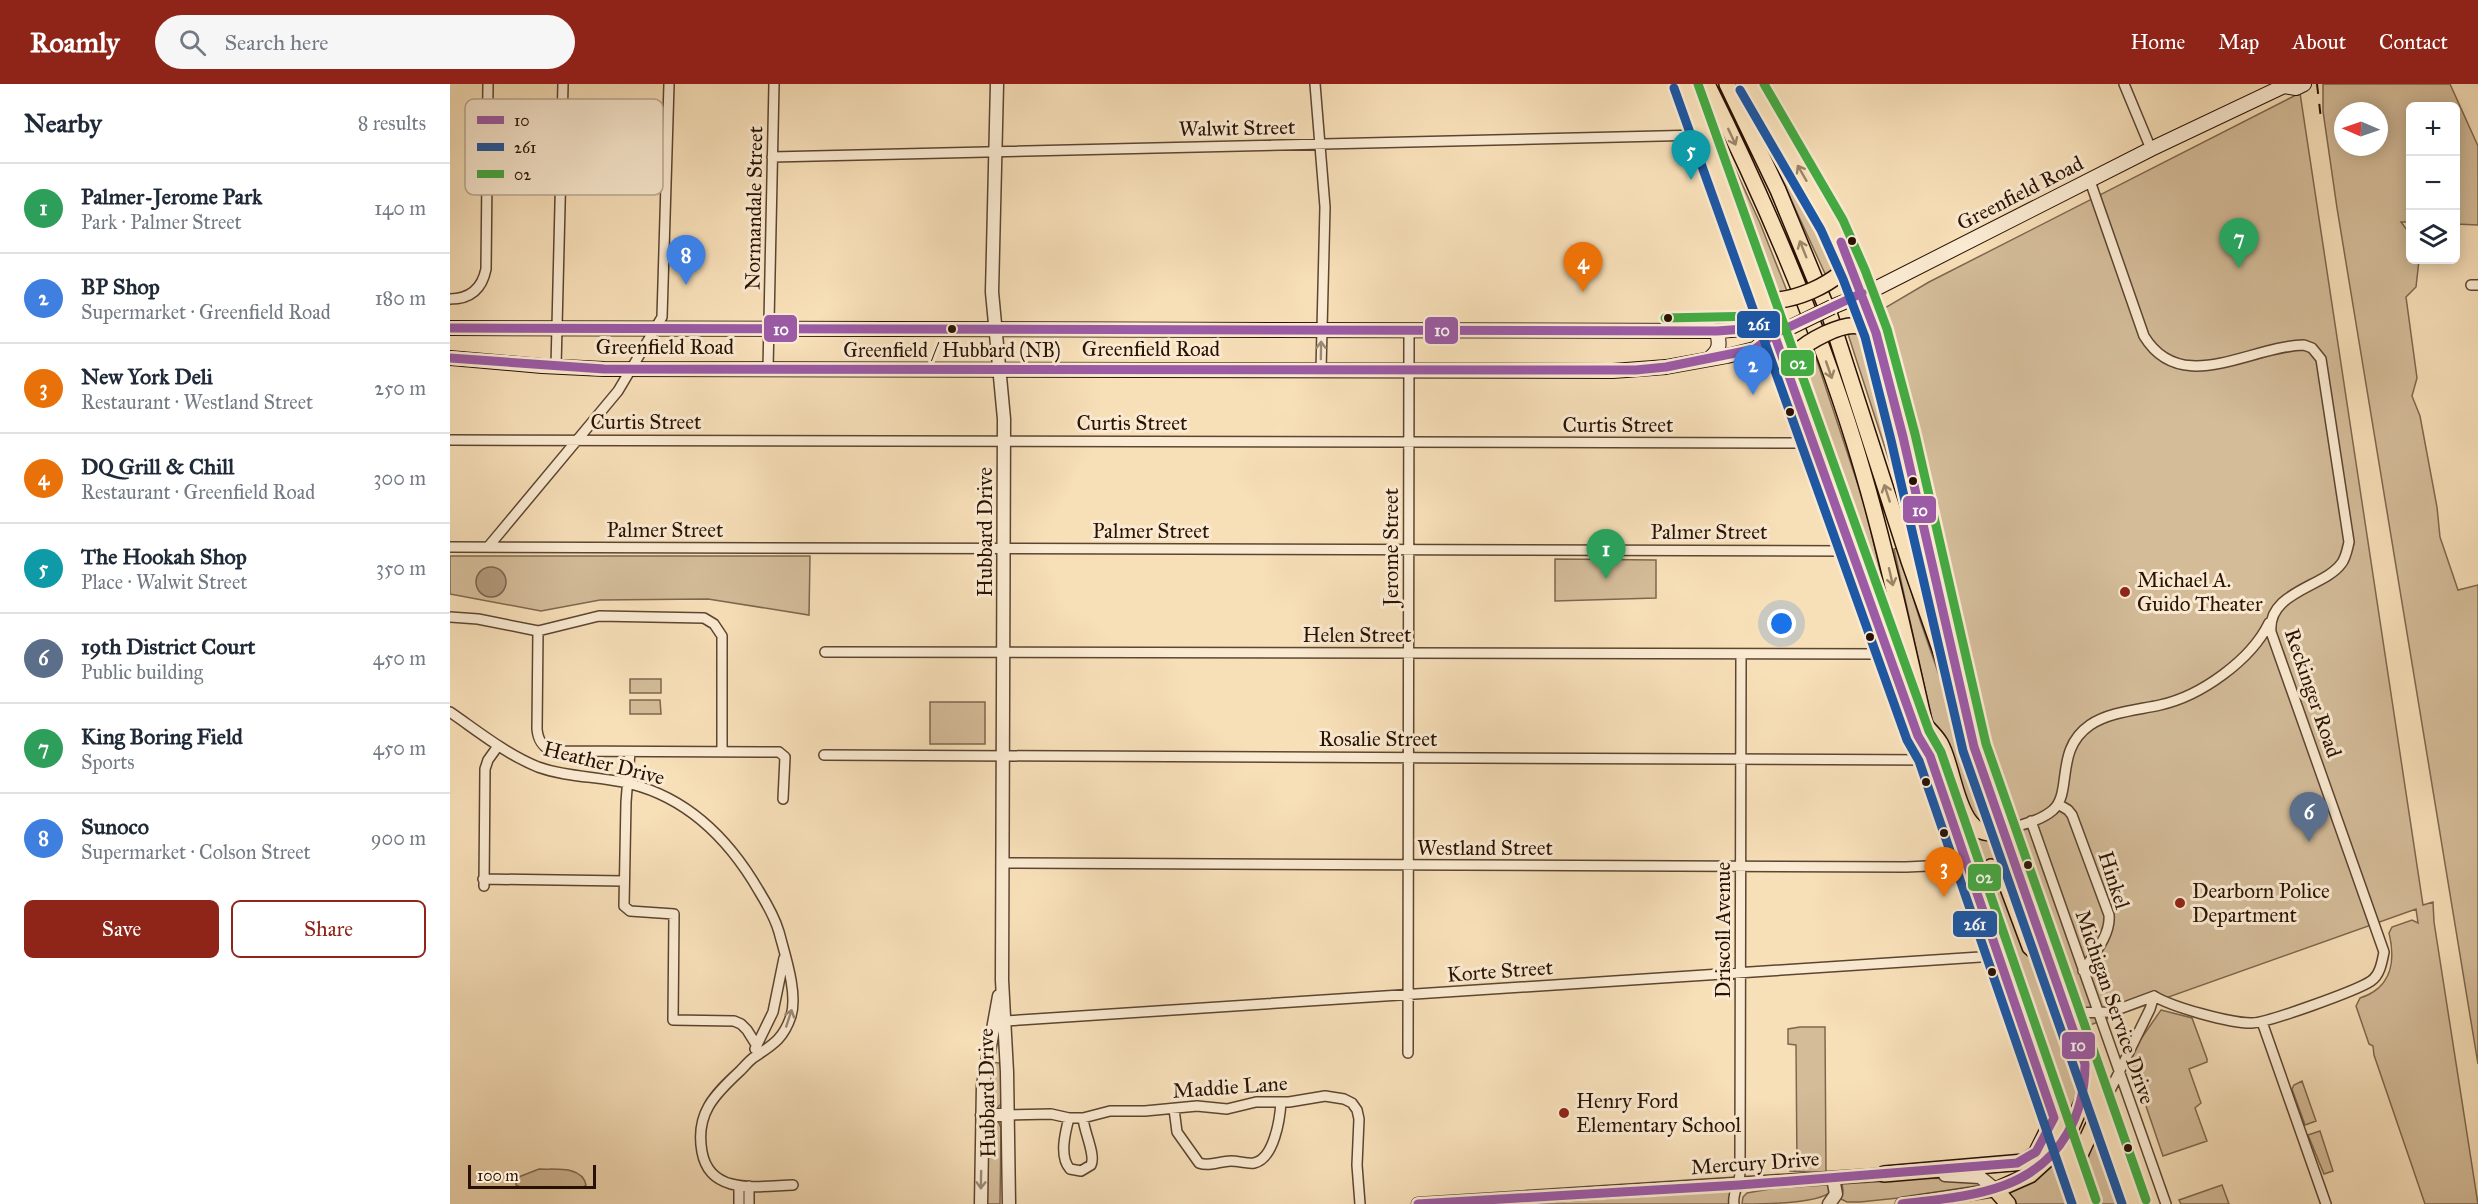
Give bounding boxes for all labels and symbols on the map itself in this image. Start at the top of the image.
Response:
legend [465,99,663,195]
north arrow [2334,102,2388,156]
text: 10 [514,111,530,130]
street label: Walwit Street [1178,114,1296,142]
street label: Normandale Street [740,125,768,290]
one-way arrow [1727,127,1738,145]
pin: 5 [1672,130,1710,180]
text: 261 [514,138,536,157]
street label: Greenfield Road [1952,150,2088,236]
text: 02 [514,165,531,184]
one-way arrow [1796,165,1808,182]
pin: 7 [2220,218,2258,268]
unlabelled marker [1846,235,1858,247]
pin: 8 [666,236,706,285]
one-way arrow [1797,240,1808,259]
pin: 4 [1564,242,1602,292]
line badge: 261 [1736,310,1781,339]
unlabelled marker [1662,312,1674,324]
line badge: 10 [763,314,798,343]
text: 261 [1748,315,1771,334]
line badge: 10 [1424,316,1459,345]
text: 10 [773,320,789,339]
text: 10 [1434,321,1450,340]
marker: Greenfield / Hubbard (NB) [946,323,958,335]
street label: Greenfield Road [596,334,735,360]
street label: Greenfield Road [1082,336,1221,362]
place label: Greenfield / Hubbard (NB) [843,338,1061,363]
one-way arrow [1316,341,1327,361]
pin: 2 [1734,346,1772,395]
line badge: 02 [1780,349,1815,377]
text: 02 [1789,354,1808,373]
one-way arrow [1825,360,1836,379]
unlabelled marker [1784,406,1796,418]
street label: Curtis Street [591,409,702,435]
street label: Curtis Street [1077,410,1188,436]
street label: Curtis Street [1563,412,1674,438]
street label: Hubbard Drive [972,467,998,597]
unlabelled marker [1907,475,1919,487]
one-way arrow [1881,484,1892,503]
street label: Jerome Street [1378,487,1404,608]
line badge: 10 [1902,495,1937,524]
text: 10 [1912,501,1928,520]
street label: Palmer Street [606,517,724,543]
street label: Palmer Street [1092,518,1210,544]
street label: Palmer Street [1650,519,1768,545]
pin: 1 [1586,530,1626,579]
one-way arrow [1885,567,1897,586]
place label: Michael A. Guido Theater [2137,567,2263,617]
marker: Michael A. Guido Theater [2118,585,2132,599]
your location [1767,609,1796,638]
street label: Helen Street [1302,622,1412,648]
street label: Reckinger Road [2279,625,2347,761]
unlabelled marker [1864,631,1876,643]
street label: Rosalie Street [1319,726,1438,752]
street label: Heather Drive [541,735,668,791]
unlabelled marker [1920,776,1932,788]
pin: 6 [2290,792,2328,842]
unlabelled marker [1938,827,1950,839]
street label: Westland Street [1417,835,1554,861]
pin: 3 [1924,848,1964,897]
street label: Hinkel [2092,848,2136,913]
unlabelled marker [2022,859,2034,871]
street label: Driscoll Avenue [1710,862,1736,998]
line badge: 02 [1967,863,2002,892]
text: 02 [1975,868,1994,887]
place label: Dearborn Police Department [2192,878,2330,928]
marker: Dearborn Police Department [2173,896,2187,910]
street label: Michigan Service Drive [2070,906,2161,1108]
line badge: 261 [1952,910,1998,938]
text: 261 [1964,915,1987,934]
street label: Korte Street [1446,954,1554,988]
unlabelled marker [1986,966,1998,978]
one-way arrow [784,1009,795,1028]
street label: Hubbard Drive [973,1028,1001,1158]
line badge: 10 [2061,1031,2096,1060]
text: 10 [2070,1036,2086,1055]
street label: Maddie Lane [1172,1070,1289,1104]
place label: Henry Ford Elementary School [1576,1088,1741,1138]
marker: Henry Ford Elementary School [1557,1106,1571,1120]
unlabelled marker [2122,1142,2134,1154]
street label: Mercury Drive [1690,1146,1820,1180]
scale bar [468,1162,596,1190]
one-way arrow [975,1170,987,1190]

